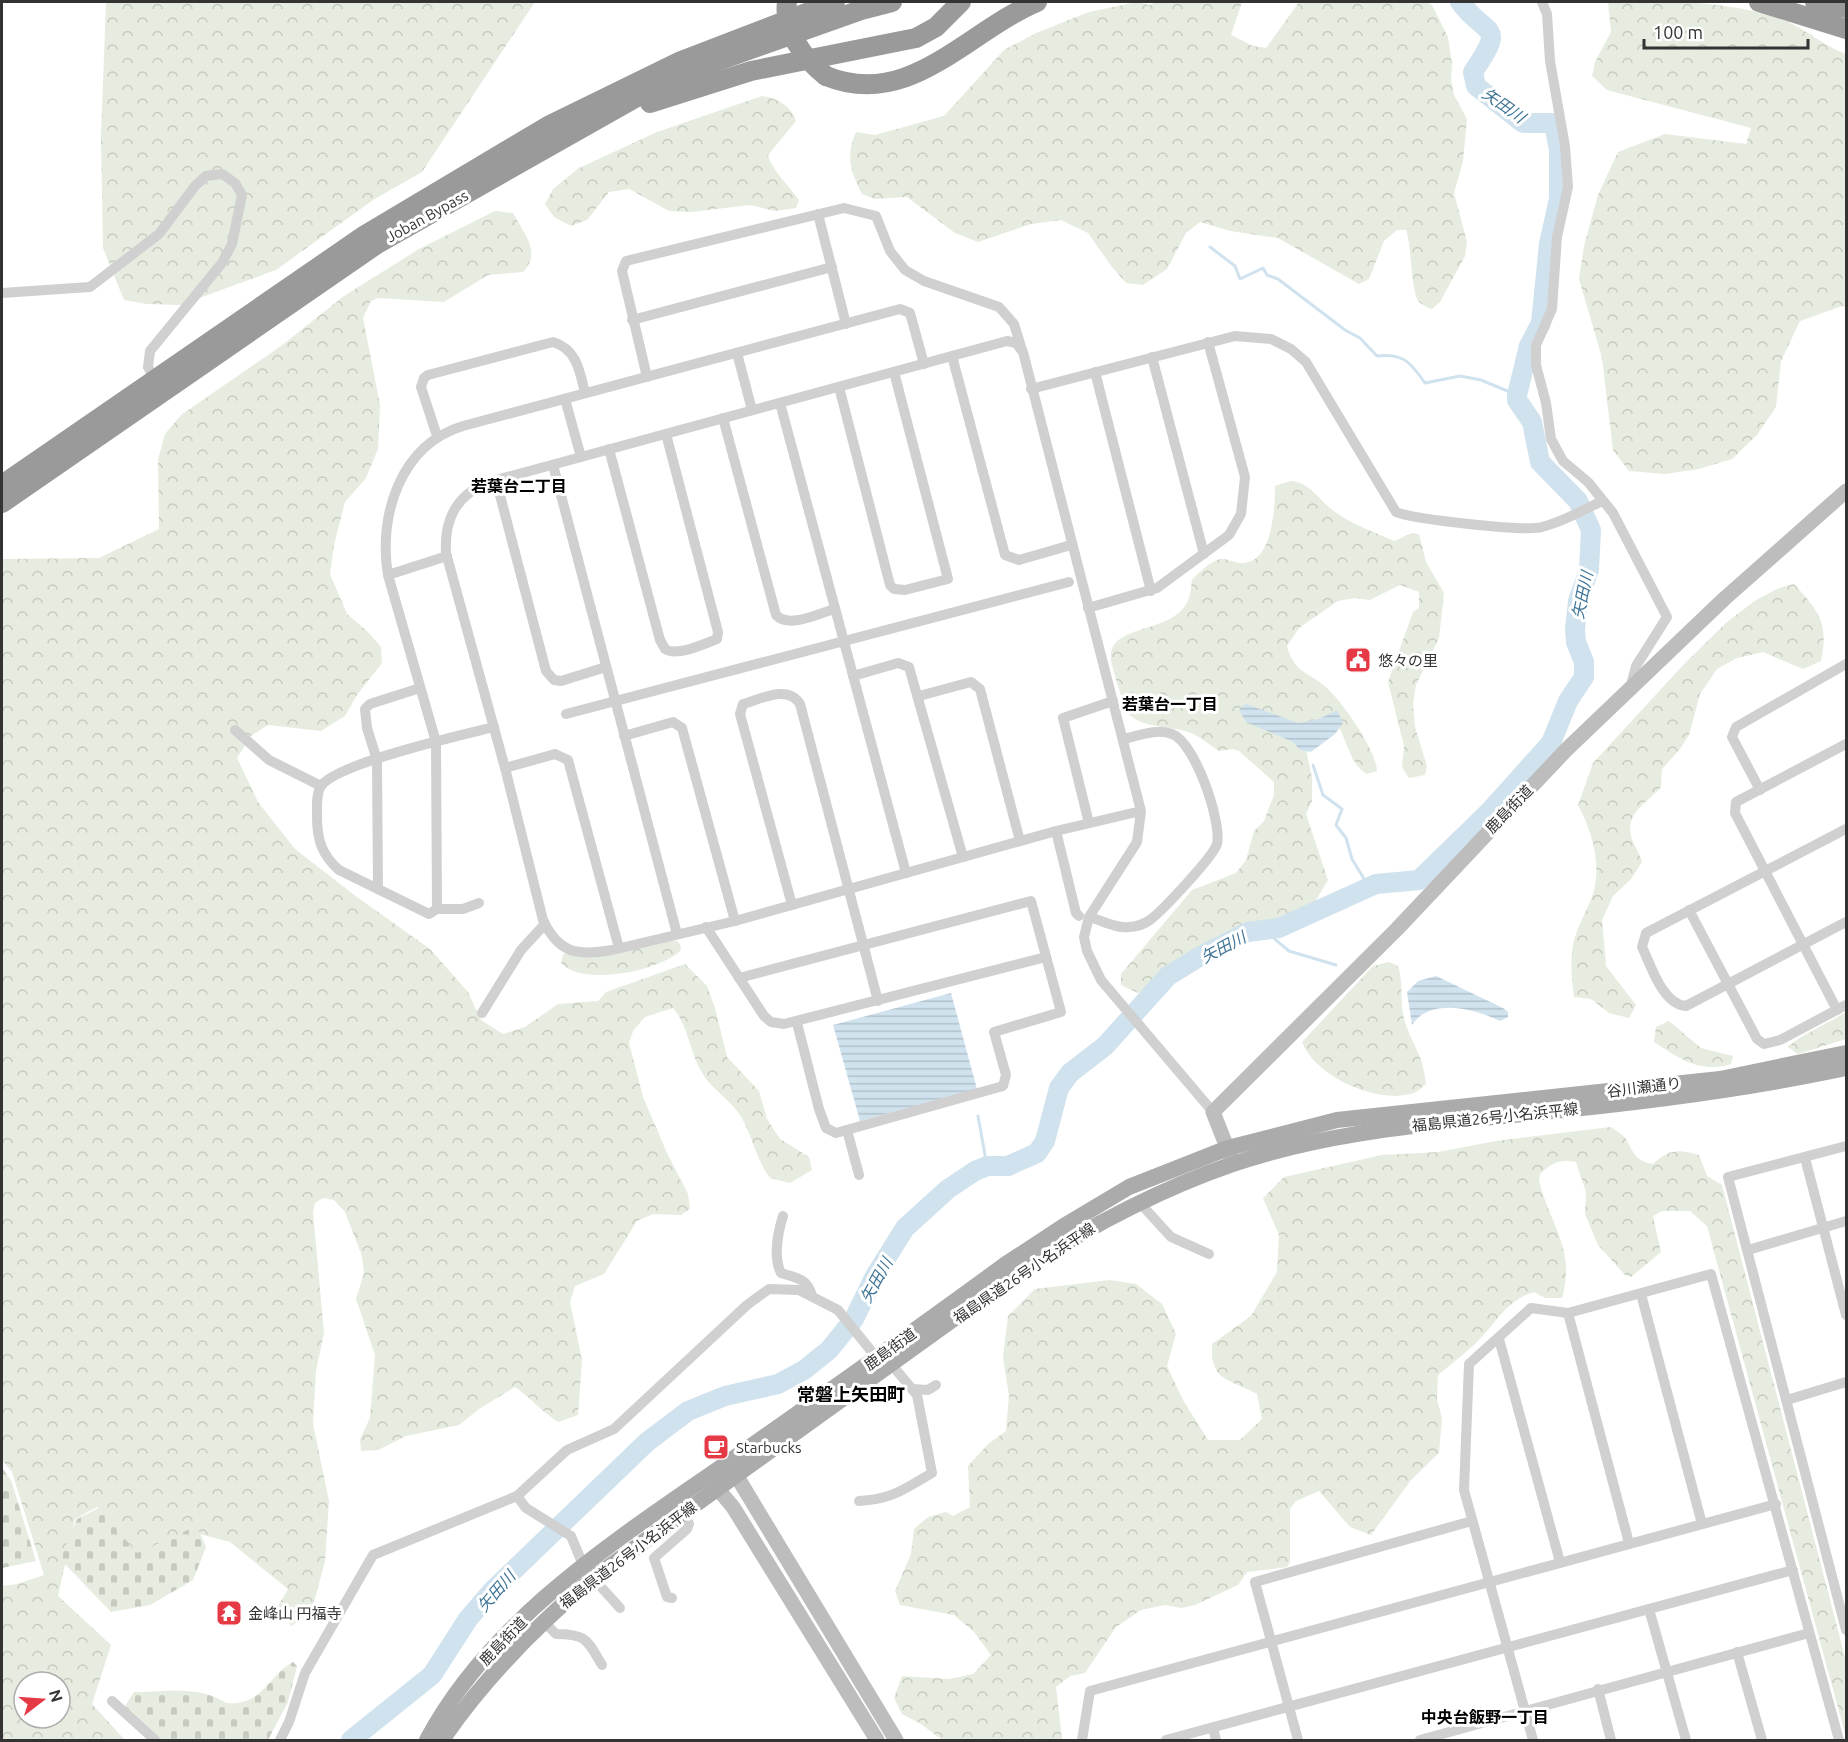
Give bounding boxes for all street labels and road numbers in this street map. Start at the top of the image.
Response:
street label: Joban Bypass [383,187,471,245]
street label: 鹿島街道 [1482,782,1536,836]
street label: 谷川瀬通り [1606,1074,1682,1100]
street label: 福島県道26号小名浜平線 [1411,1100,1579,1134]
street label: 福島県道26号小名浜平線 [950,1219,1098,1327]
street label: 鹿島街道 [861,1324,919,1374]
street label: 福島県道26号小名浜平線 [556,1498,700,1612]
street label: 鹿島街道 [476,1614,530,1668]

